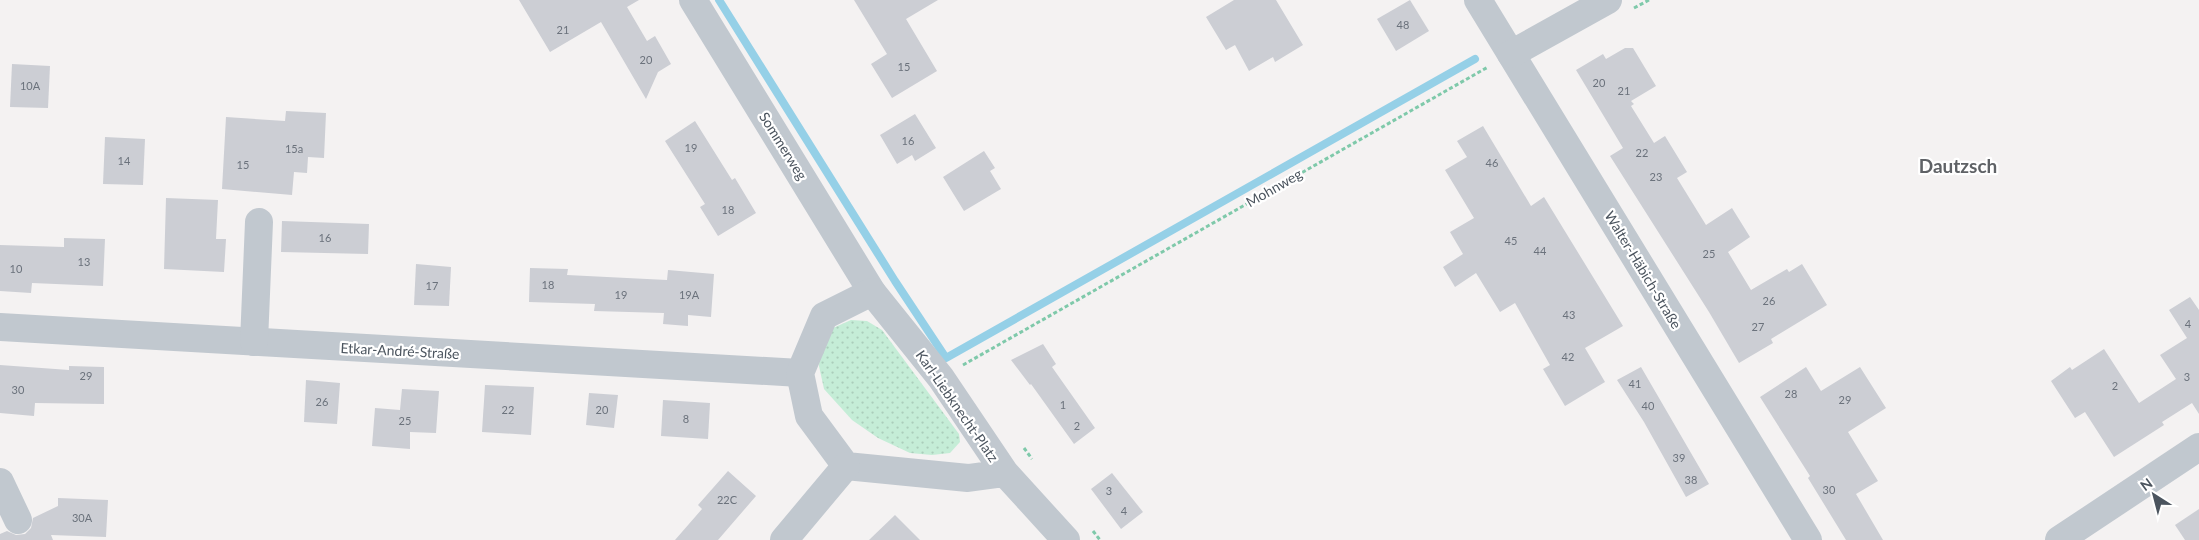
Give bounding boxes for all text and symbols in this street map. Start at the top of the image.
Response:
house number: 48 [1397,18,1409,31]
house number: 21 [557,23,569,36]
house number: 20 [640,53,653,66]
house number: 15 [898,60,910,73]
house number: 20 [1593,76,1606,89]
house number: 10A [20,79,41,92]
house number: 21 [1618,84,1630,97]
street label: Sommerweg [756,109,811,183]
house number: 16 [902,134,914,147]
house number: 19 [685,141,697,154]
house number: 15a [285,142,303,155]
house number: 22 [1636,146,1648,159]
house number: 14 [118,154,131,167]
district label: Dautzsch [1919,154,1997,177]
house number: 46 [1486,156,1498,169]
house number: 15 [237,158,249,171]
street label: Mohnweg [1243,165,1305,210]
house number: 23 [1650,170,1662,183]
house number: 18 [722,203,734,216]
street label: Walter-Häbich-Straße [1602,208,1685,332]
house number: 16 [319,231,331,244]
house number: 45 [1505,234,1517,247]
house number: 44 [1534,244,1547,257]
house number: 25 [1703,247,1715,260]
house number: 13 [78,255,90,268]
house number: 10 [10,262,23,275]
house number: 18 [542,278,554,291]
house number: 17 [426,279,438,292]
house number: 19 [615,288,627,301]
house number: 19A [679,288,700,301]
house number: 26 [1763,294,1775,307]
house number: 43 [1563,308,1575,321]
house number: 4 [2185,317,2192,330]
house number: 27 [1752,320,1764,333]
street label: Etkar-André-Straße [340,339,460,362]
street label: Karl-Liebknecht-Platz [912,347,1002,465]
house number: 42 [1562,350,1574,363]
house number: 29 [80,369,92,382]
house number: 3 [2184,370,2190,383]
house number: 41 [1629,377,1641,390]
house number: 2 [2112,379,2118,392]
house number: 30 [12,383,25,396]
house number: 28 [1785,387,1797,400]
house number: 29 [1839,393,1851,406]
house number: 26 [316,395,328,408]
house number: 1 [1060,398,1066,411]
house number: 40 [1642,399,1655,412]
house number: 22 [502,403,514,416]
house number: 20 [596,403,609,416]
house number: 8 [683,412,689,425]
house number: 25 [399,414,411,427]
house number: 2 [1074,419,1080,432]
house number: 39 [1673,451,1685,464]
north arrow [2129,470,2179,520]
house number: 38 [1685,473,1697,486]
text: N [2137,474,2155,494]
house number: 30 [1823,483,1836,496]
house number: 3 [1106,484,1112,497]
house number: 22C [717,493,738,506]
house number: 4 [1121,504,1128,517]
house number: 30A [72,511,93,524]

